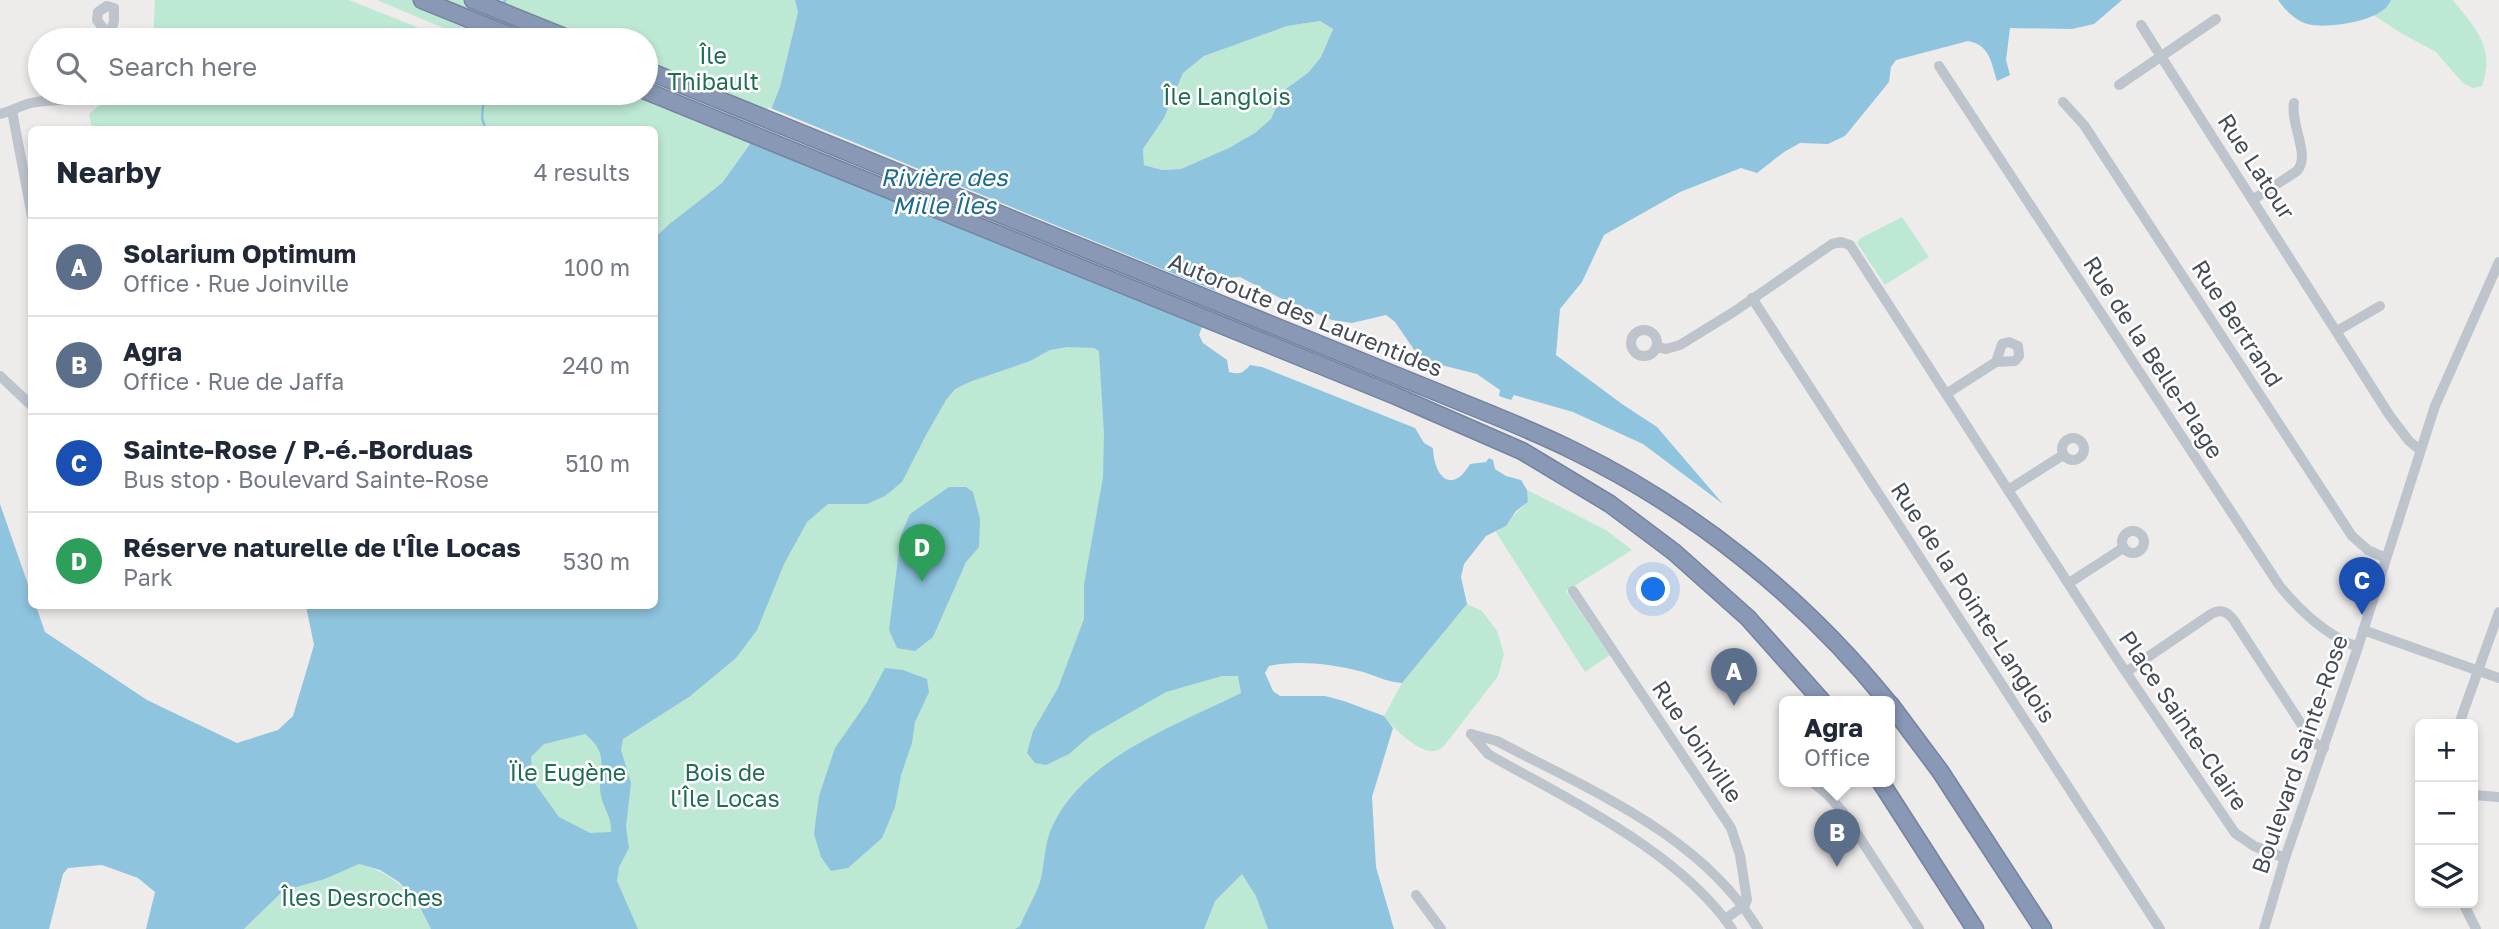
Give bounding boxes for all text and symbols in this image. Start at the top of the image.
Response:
search box [28,28,658,105]
park label: Île Thibault [667,41,759,95]
icon: search [52,48,90,86]
text: Search here [108,51,257,82]
park label: Île Langlois [1162,82,1291,110]
street label: Rue Latour [2213,108,2301,224]
text: Nearby [56,154,161,190]
text: 4 results [534,158,630,186]
water label: Rivière des Mille Îles [881,162,1009,219]
text: Solarium Optimum [123,238,356,269]
street label: Autoroute des Laurentides [1165,246,1447,382]
street label: Rue de la Belle-Plage [2078,251,2230,463]
text: A [71,253,87,281]
text: 100 m [564,253,630,281]
street label: Rue Bertrand [2187,254,2289,392]
text: Office · Rue Joinville [123,269,349,297]
text: Agra [123,336,182,367]
text: B [71,351,87,379]
text: 240 m [562,351,630,379]
text: Office · Rue de Jaffa [123,367,344,395]
text: Sainte-Rose / P.-é.-Borduas [123,434,473,465]
text: C [71,449,87,477]
text: 510 m [565,449,630,477]
text: Bus stop · Boulevard Sainte-Rose [123,465,489,493]
street label: Rue de la Pointe-Langlois [1886,476,2062,728]
pin: D [899,524,945,582]
text: Réserve naturelle de l'Île Locas [123,532,521,563]
text: D [71,547,87,575]
text: 530 m [563,547,630,575]
pin: C [2339,557,2385,615]
text: Park [123,563,173,591]
your location [1636,572,1670,606]
street label: Place Sainte-Claire [2114,625,2254,815]
street label: Boulevard Sainte-Rose [2245,631,2353,877]
pin: A [1711,648,1757,706]
street label: Rue Joinville [1647,675,1749,807]
popup [1779,696,1895,787]
text: Agra [1804,712,1863,743]
map controls [2415,719,2478,908]
button: + [2415,719,2478,782]
text: Office [1804,743,1870,771]
park label: Ïle Eugène [509,758,626,786]
park label: Bois de l'Île Locas [670,758,780,812]
button: − [2415,782,2478,845]
pin: B [1814,809,1860,867]
button: layers [2415,845,2478,908]
park label: Îles Desroches [280,883,443,911]

